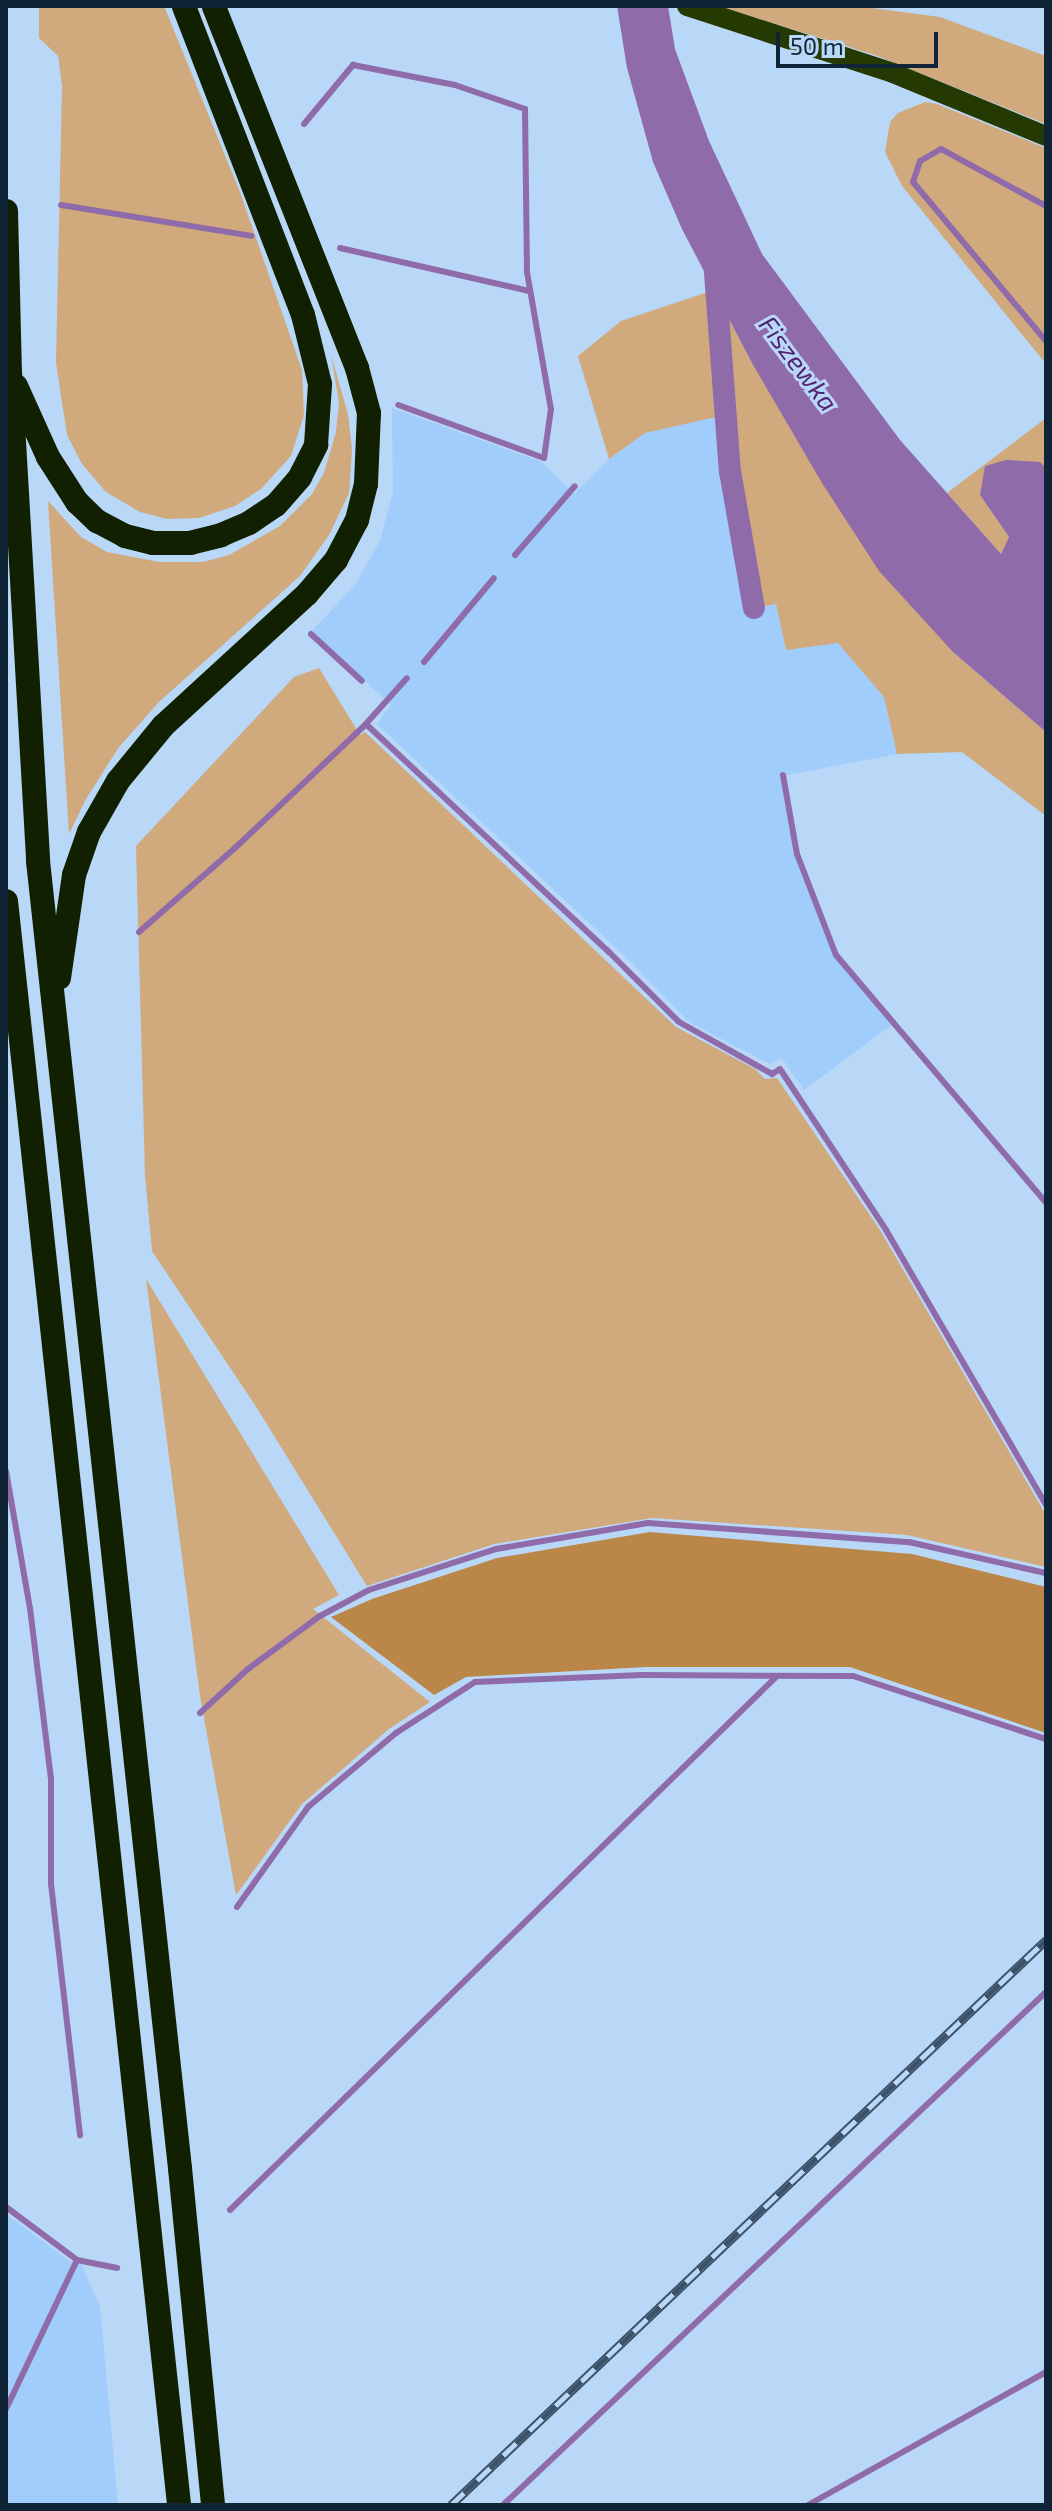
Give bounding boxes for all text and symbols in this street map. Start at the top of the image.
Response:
scale bar [780,16,942,66]
text: 50 m [790,31,844,60]
water label: Fiszewka [753,309,845,417]

